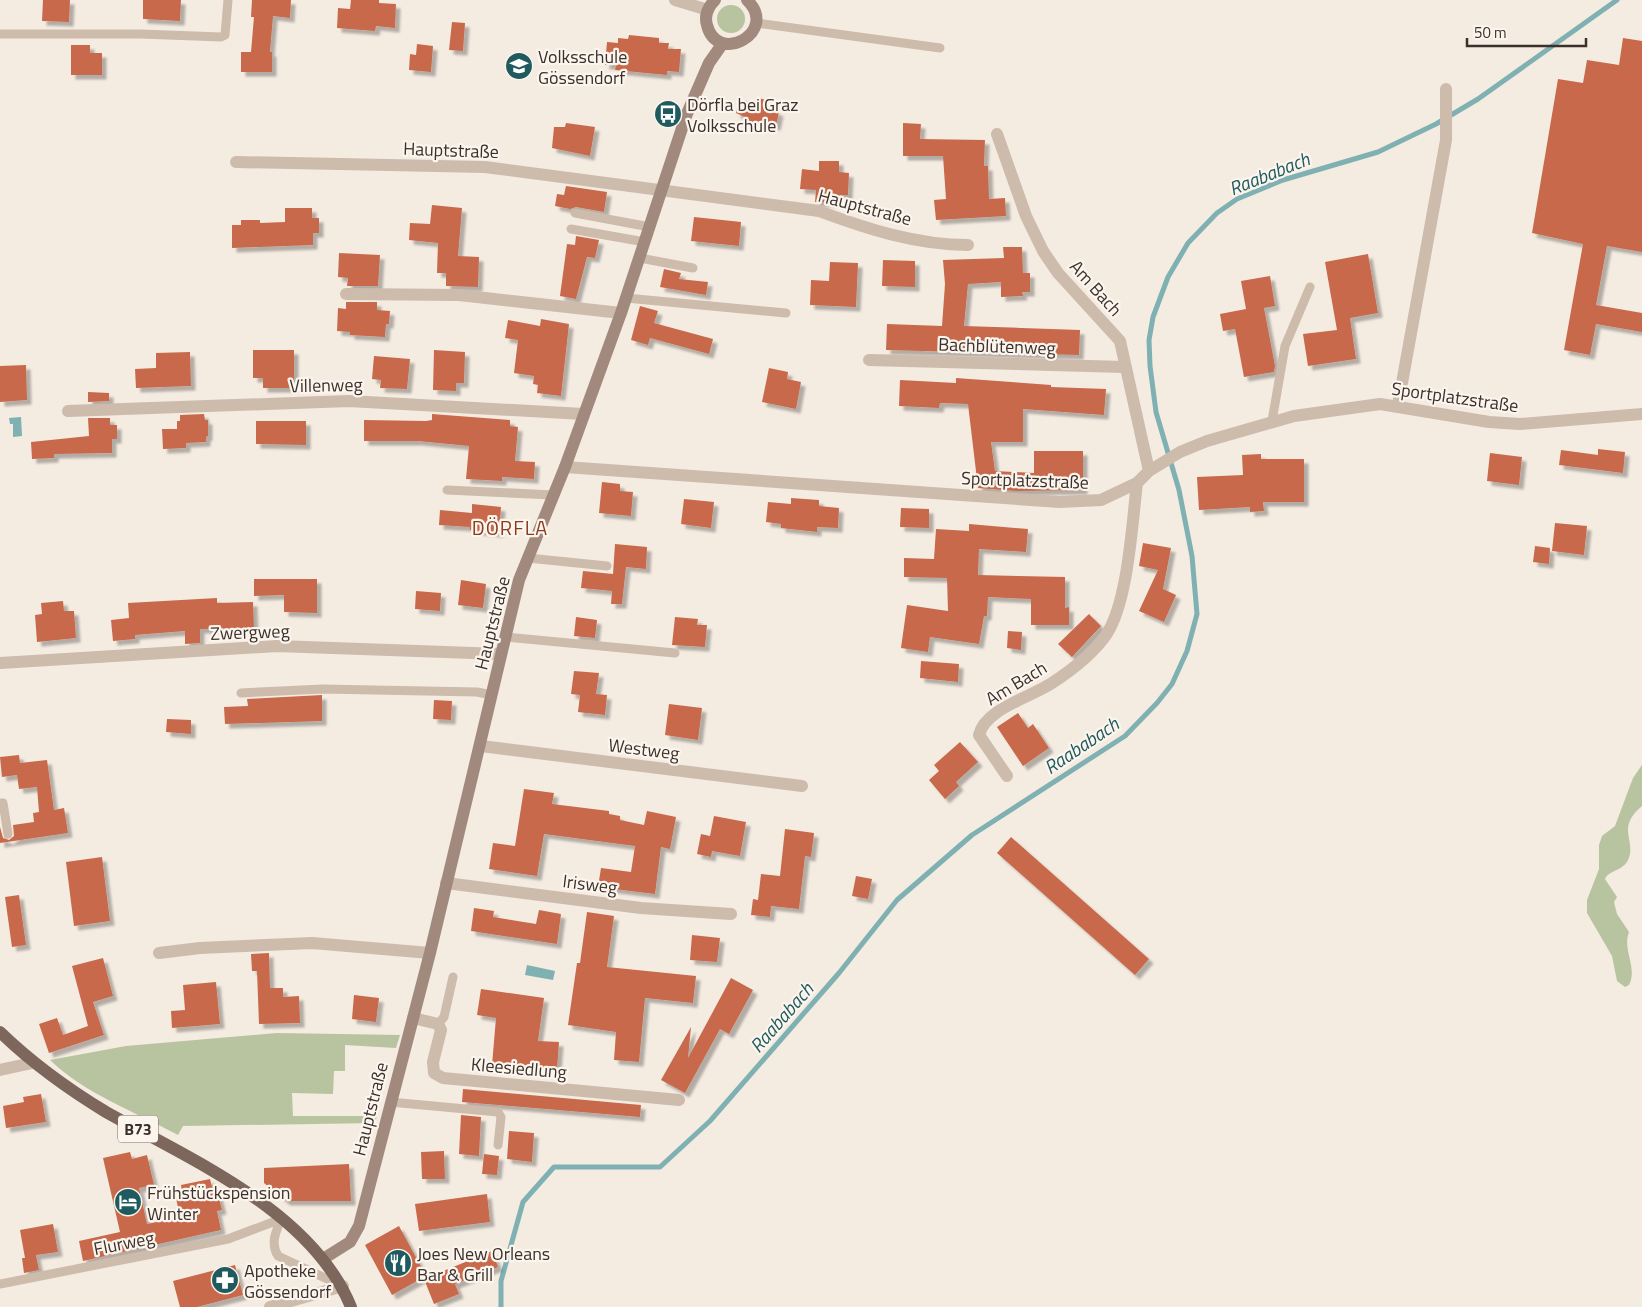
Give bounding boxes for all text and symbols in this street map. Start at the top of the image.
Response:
scale bar [1467,15,1586,47]
text: 50 m [1474,21,1507,44]
place label: Volksschule Gössendorf [538,43,627,91]
school or university icon: Volksschule Gössendorf [504,51,534,81]
place label: Dörfla bei Graz Volksschule [687,91,798,139]
bus stop icon: Dörfla bei Graz Volksschule [653,99,683,129]
street label: Hauptstraße [403,135,499,165]
water label: Raababach [1224,143,1314,202]
street label: Hauptstraße [815,182,915,232]
street label: Am Bach [1063,254,1129,322]
street label: Bachblütenweg [938,330,1056,362]
street label: Villenweg [289,371,363,399]
street label: Sportplatzstraße [1390,375,1520,419]
street label: Sportplatzstraße [961,464,1089,496]
district label: DÖRFLA [472,512,548,543]
street label: Hauptstraße [467,573,517,673]
street label: Zwergweg [210,617,290,647]
street label: Am Bach [980,654,1052,712]
water label: Raababach [1038,709,1125,781]
street label: Westweg [607,731,681,767]
street label: Irisweg [561,867,619,901]
water label: Raababach [742,975,820,1058]
street label: Kleesiedlung [470,1050,568,1086]
street label: Hauptstraße [345,1059,395,1159]
road number: B73 [118,1116,158,1142]
place label: Frühstückspension Winter [147,1179,290,1227]
hotel icon: Frühstückspension Winter [113,1187,143,1217]
street label: Flurweg [91,1224,157,1262]
place label: Joes New Orleans Bar & Grill [417,1240,550,1288]
restaurant icon: Joes New Orleans Bar & Grill [383,1248,413,1278]
place label: Apotheke Gössendorf [244,1257,331,1305]
pharmacy icon: Apotheke Gössendorf [210,1265,240,1295]

